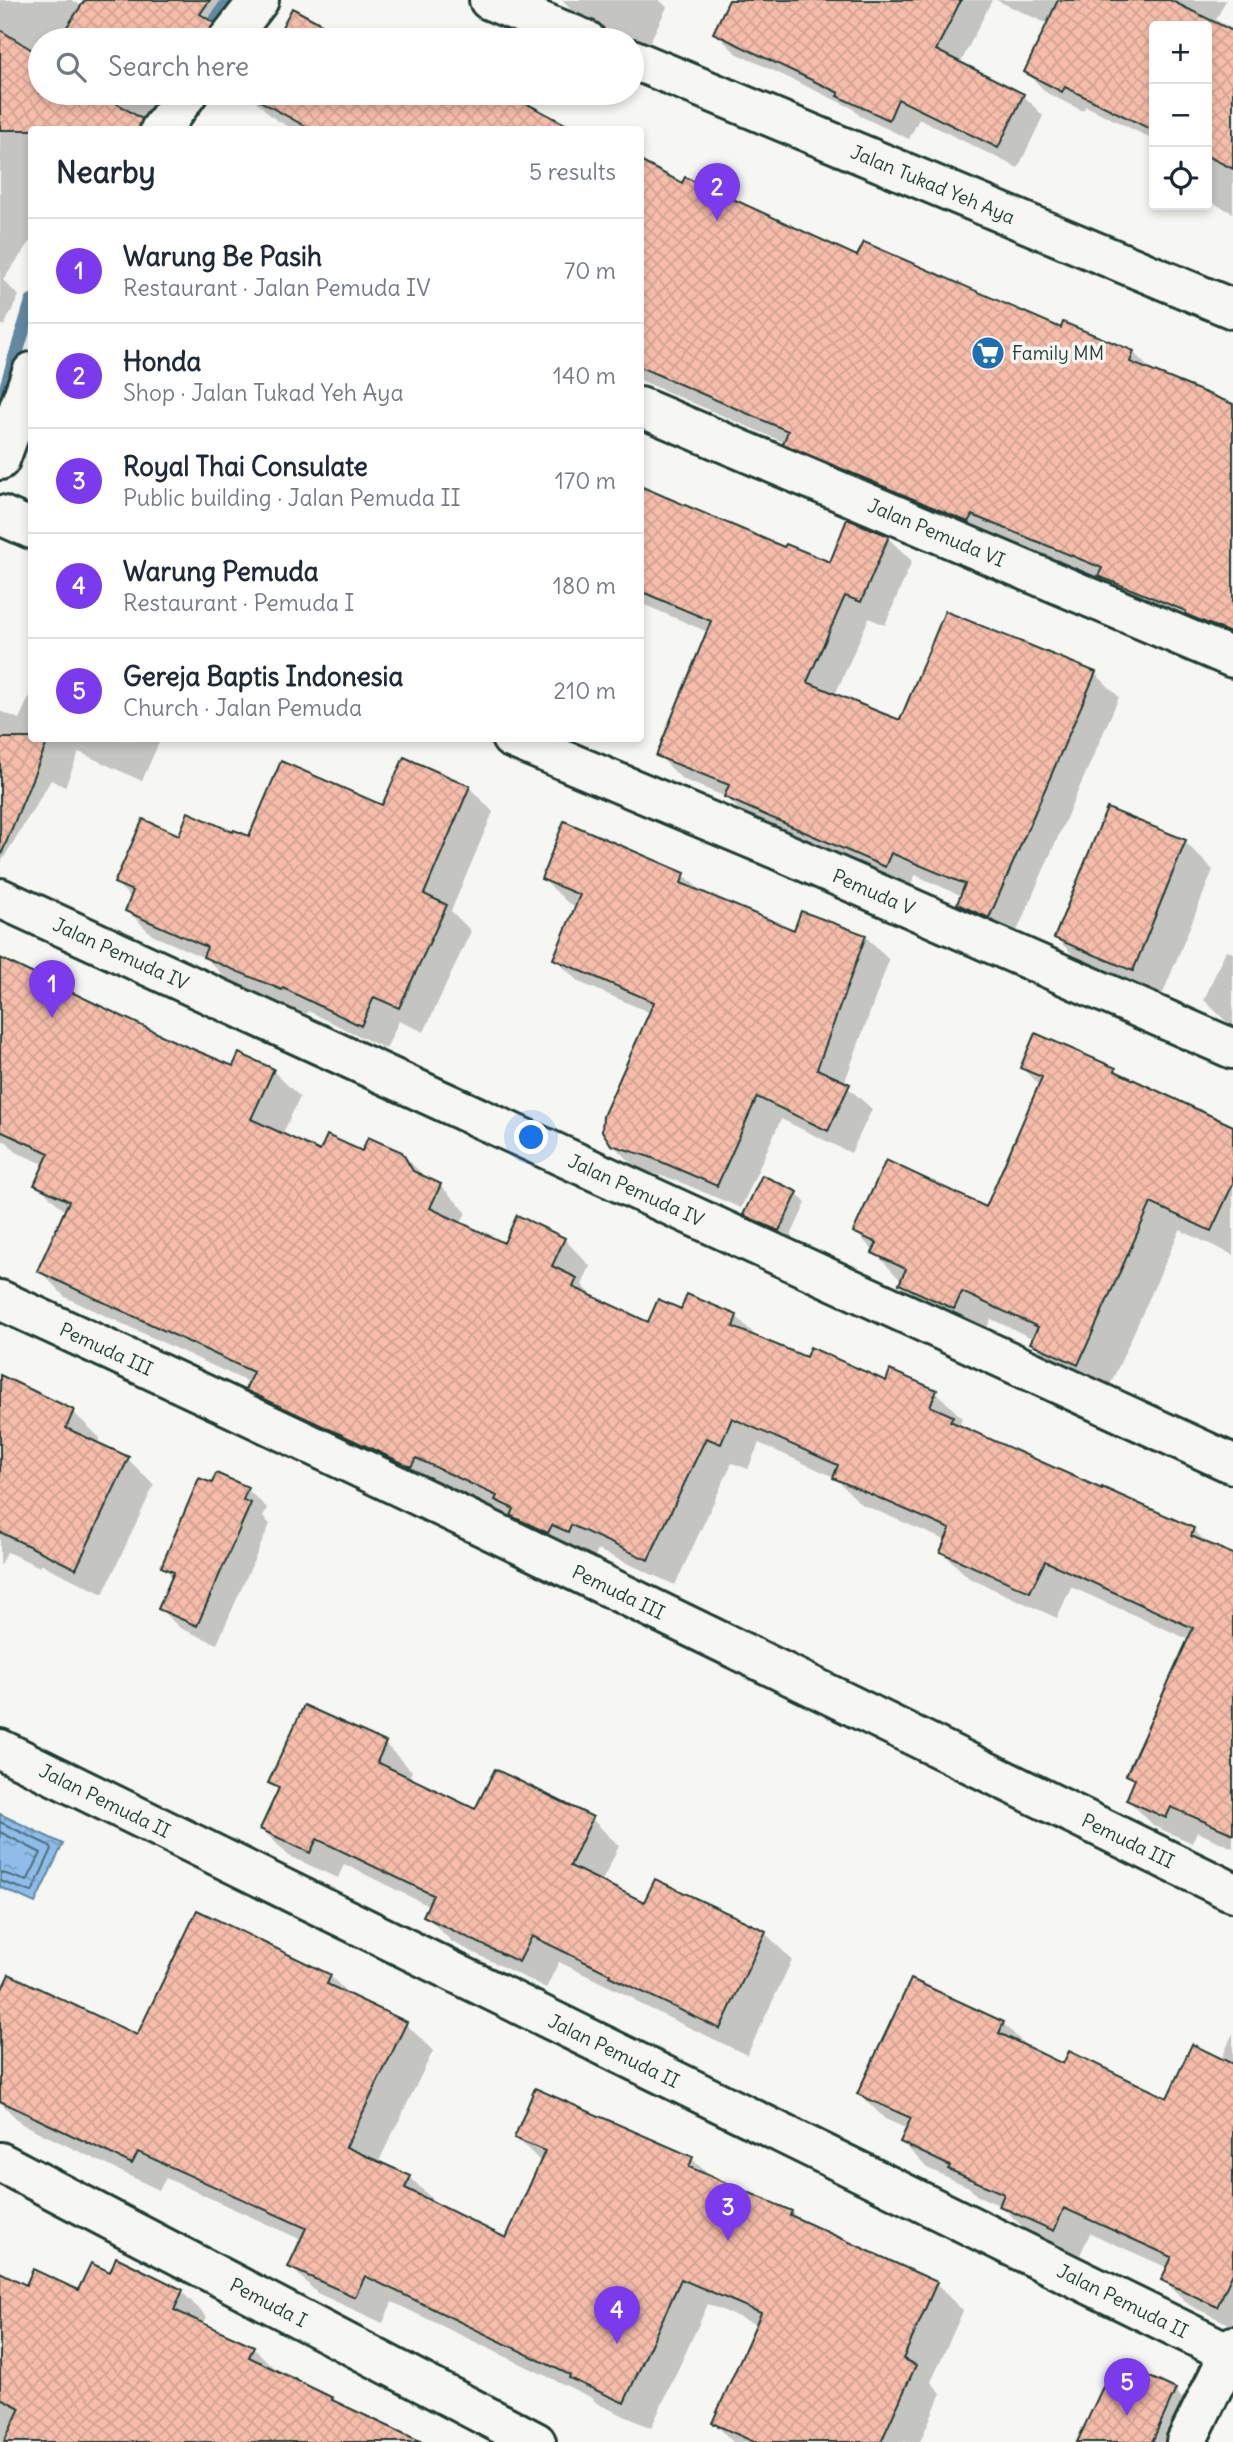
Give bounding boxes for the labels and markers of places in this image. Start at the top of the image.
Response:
pin: 2 [694,163,740,221]
supermarket icon: Family MM [969,334,1007,372]
place label: Family MM [1012,341,1104,365]
pin: 1 [29,960,75,1018]
pin: 3 [705,2183,751,2241]
pin: 4 [594,2286,640,2344]
pin: 5 [1104,2358,1150,2416]

